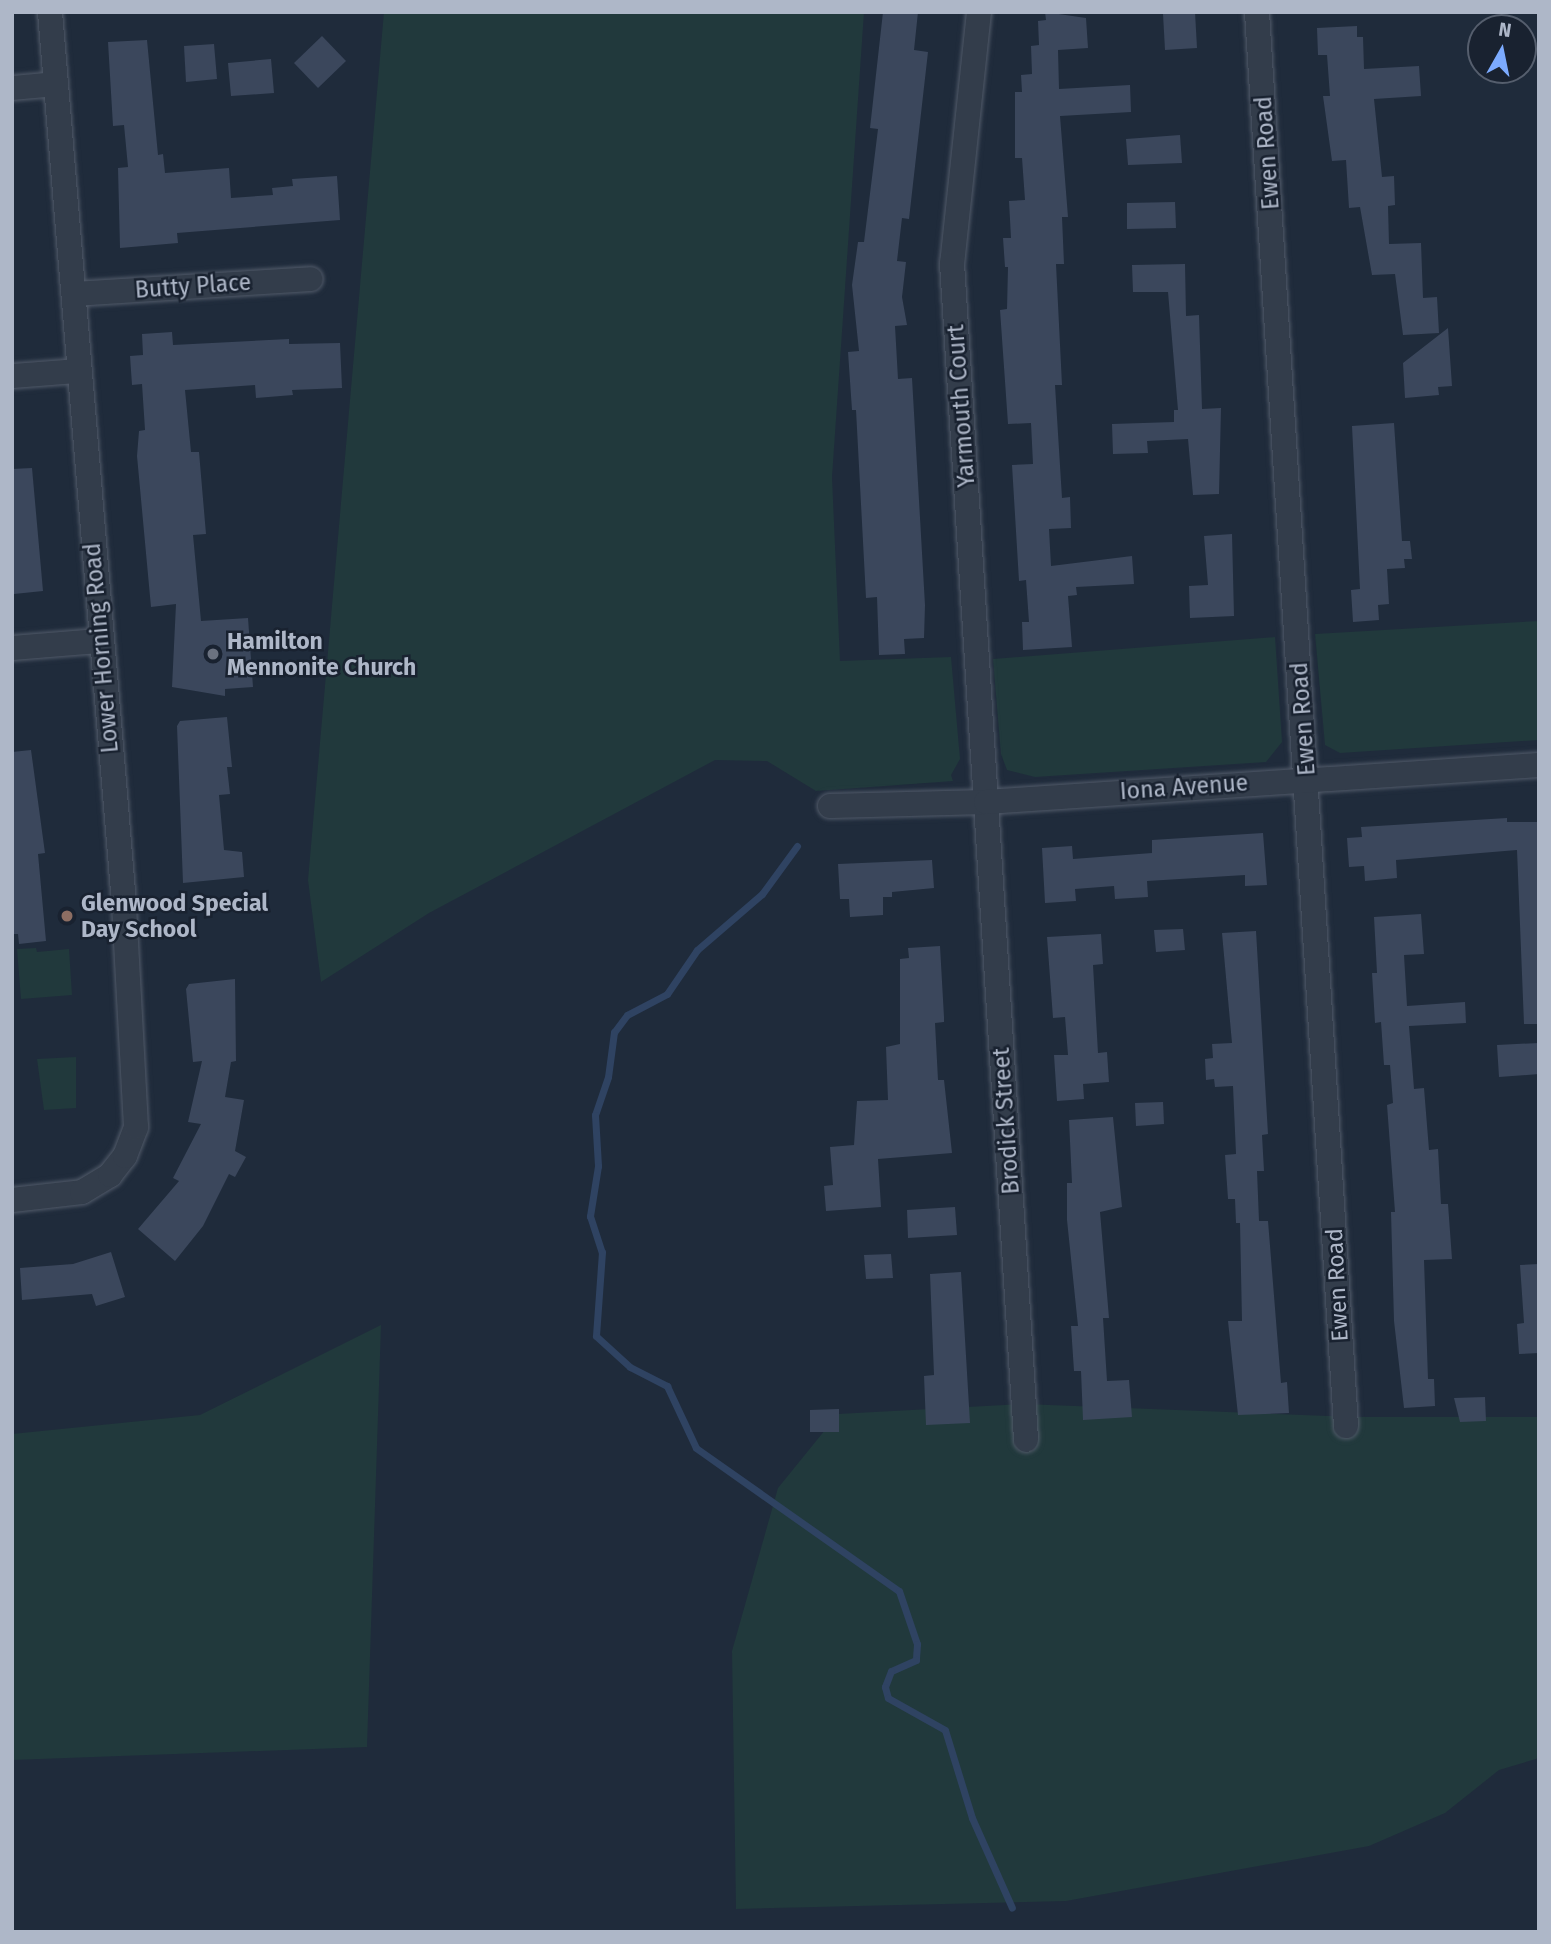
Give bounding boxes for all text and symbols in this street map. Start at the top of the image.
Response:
north arrow [1467,14,1537,84]
text: N [1497,17,1513,42]
street label: Ewen Road [1249,95,1285,211]
street label: Butty Place [134,268,252,304]
street label: Yarmouth Court [942,324,980,488]
street label: Lower Horning Road [78,542,124,754]
place label: Hamilton Mennonite Church [227,627,416,681]
marker: Hamilton Mennonite Church [205,646,221,662]
street label: Ewen Road [1285,661,1321,777]
street label: Iona Avenue [1119,769,1249,805]
place label: Glenwood Special Day School [81,889,268,943]
marker: Glenwood Special Day School [59,908,75,924]
street label: Brodick Street [987,1047,1025,1195]
street label: Ewen Road [1320,1227,1354,1343]

